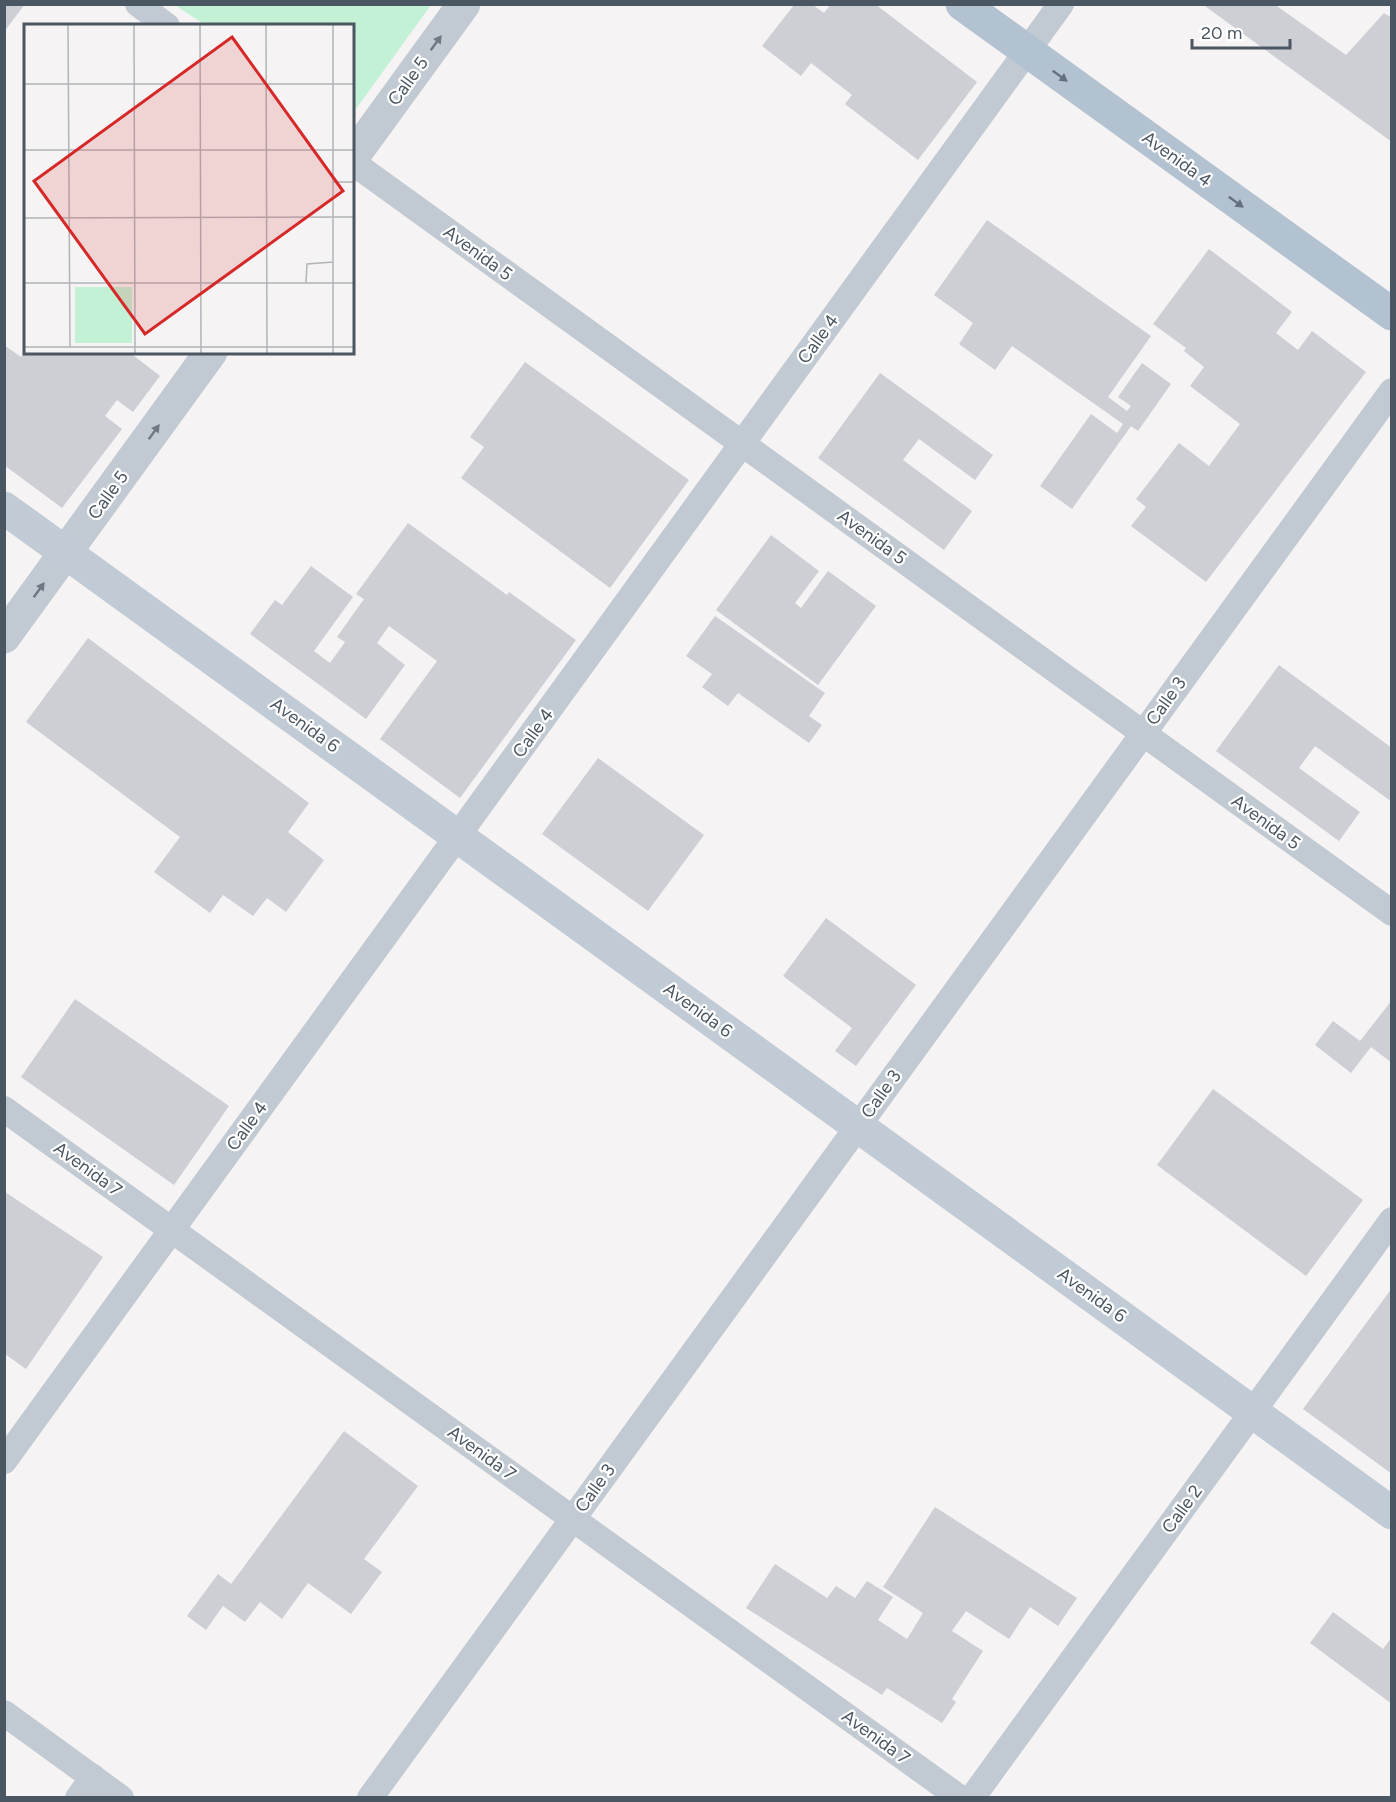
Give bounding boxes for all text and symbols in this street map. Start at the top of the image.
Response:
scale bar [1192,12,1290,50]
text: 20 m [1201,22,1242,44]
inset map [24,24,354,354]
one-way arrow [430,35,442,51]
street label: Calle 5 [383,52,433,110]
one-way arrow [1053,69,1068,81]
street label: Avenida 4 [1138,126,1216,192]
one-way arrow [1227,196,1243,208]
street label: Avenida 5 [439,221,517,285]
street label: Calle 4 [793,310,843,368]
one-way arrow [147,424,159,439]
street label: Calle 5 [83,466,133,524]
street label: Avenida 5 [833,505,911,569]
one-way arrow [33,582,45,598]
street label: Calle 3 [1141,673,1191,729]
street label: Avenida 6 [266,693,344,757]
street label: Calle 4 [508,704,558,762]
street label: Avenida 5 [1227,790,1305,854]
street label: Avenida 6 [659,978,737,1042]
street label: Calle 3 [856,1066,906,1122]
street label: Calle 4 [222,1097,272,1155]
street label: Avenida 7 [50,1137,127,1201]
street label: Avenida 6 [1053,1263,1131,1327]
street label: Avenida 7 [444,1421,521,1485]
street label: Calle 3 [570,1460,620,1516]
street label: Calle 2 [1157,1481,1207,1537]
street label: Avenida 7 [838,1705,915,1769]

